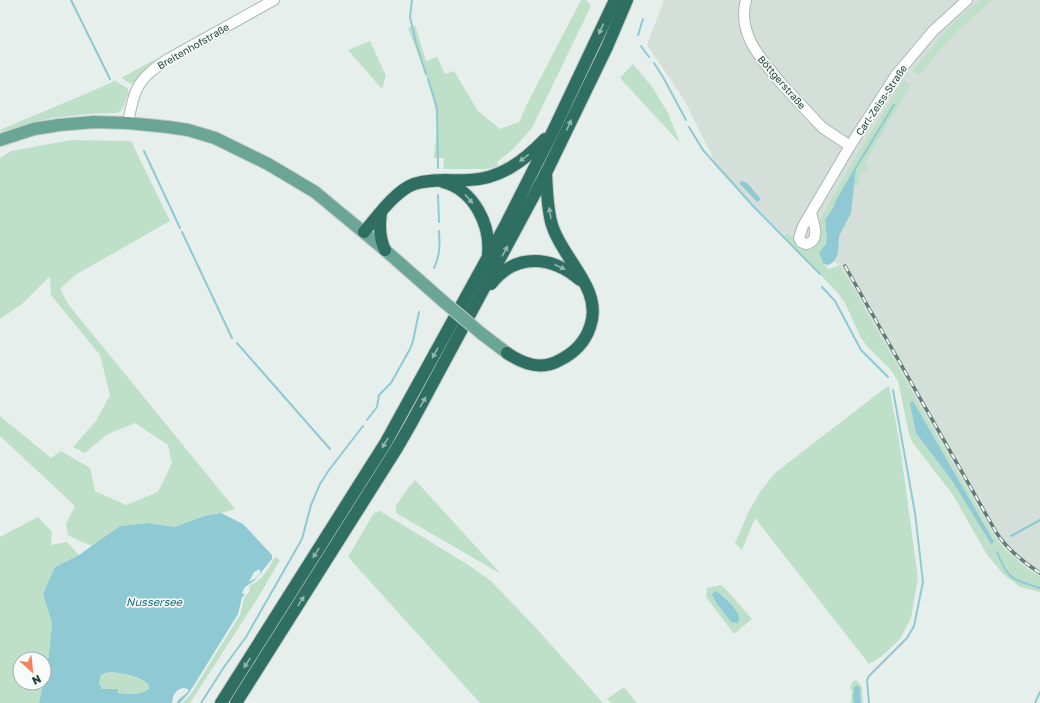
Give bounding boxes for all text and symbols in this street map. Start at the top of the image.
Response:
street label: Breitenhofstraße [155,20,231,71]
one-way arrow [598,24,604,35]
street label: Böttgerstraße [756,53,809,111]
street label: Carl-Zeiss-Straße [853,62,909,138]
one-way arrow [566,120,572,131]
one-way arrow [519,154,530,163]
one-way arrow [464,194,473,204]
one-way arrow [547,207,553,219]
one-way arrow [502,245,508,257]
one-way arrow [554,264,565,270]
one-way arrow [432,348,439,359]
one-way arrow [420,396,426,408]
one-way arrow [382,437,389,449]
one-way arrow [313,547,320,559]
water label: Nussersee [126,595,184,608]
one-way arrow [297,596,305,606]
north arrow [12,651,52,691]
one-way arrow [243,657,250,669]
text: N [30,673,43,688]

